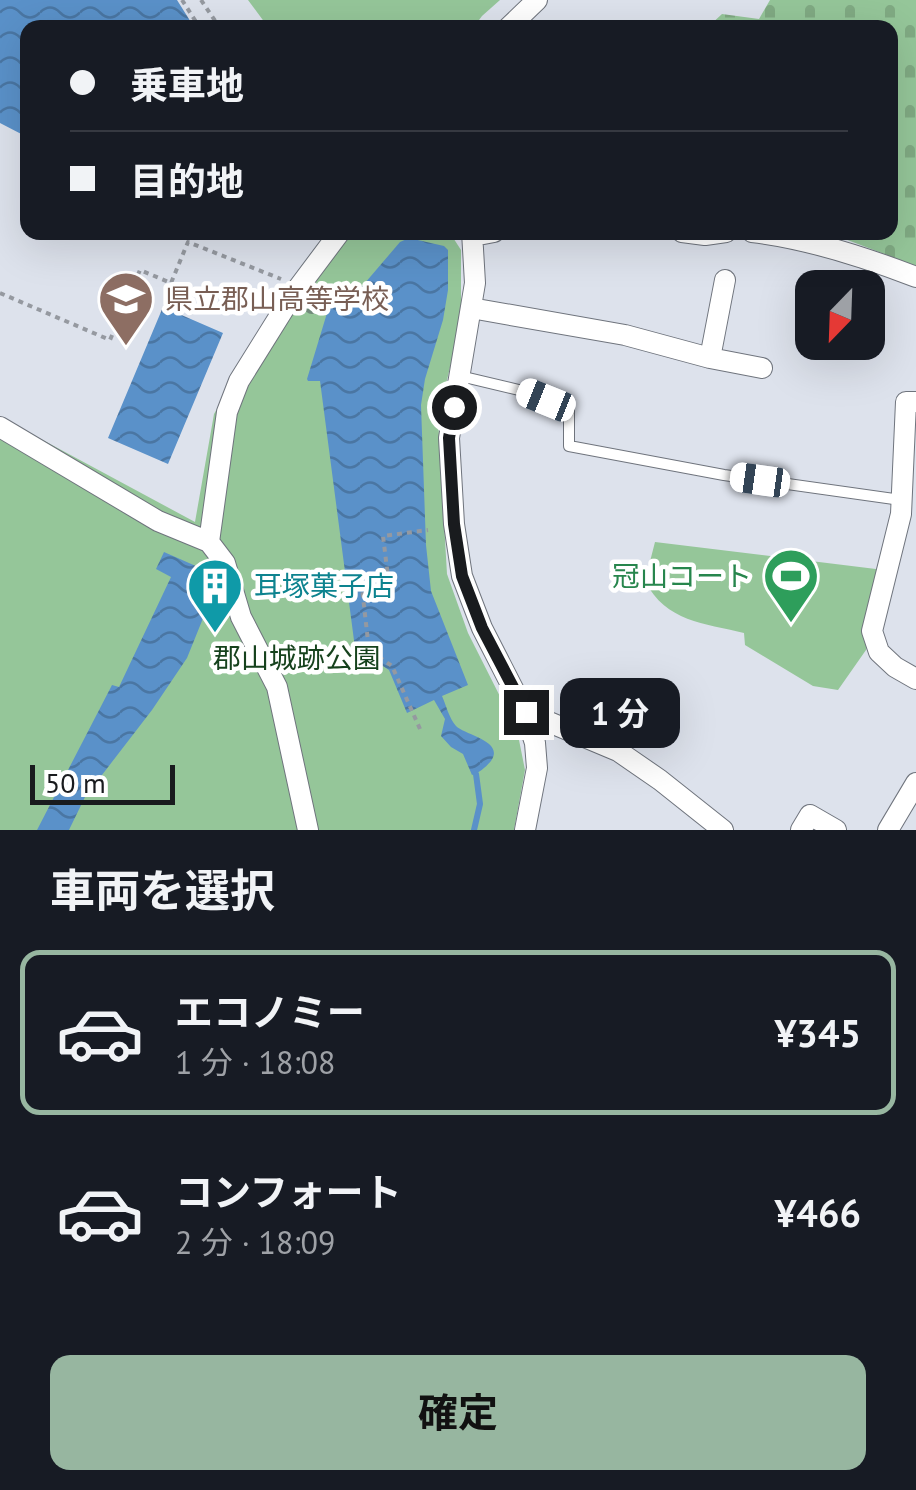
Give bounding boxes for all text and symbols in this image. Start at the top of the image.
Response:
text: 乗車地 [130,60,244,109]
text: 目的地 [130,156,244,205]
school or university icon: 県立郡山高等学校 [96,269,156,348]
north arrow [795,270,885,360]
map controls [795,270,885,360]
place label: 県立郡山高等学校 [165,280,389,317]
car [513,375,579,425]
route start [432,385,477,430]
car [728,461,792,499]
sports icon: 冠山コート [761,546,821,625]
building icon: 耳塚菓子店 [185,556,245,635]
place label: 冠山コート [612,557,752,594]
place label: 耳塚菓子店 [254,567,394,604]
park label: 郡山城跡公園 [213,639,381,676]
callout: 1 分 [561,677,681,747]
route end [504,690,549,735]
text: 1 分 [591,692,649,734]
scale bar [30,760,175,804]
text: 50 m [45,764,106,801]
text: 車両を選択 [50,861,275,919]
text: エコノミー [175,987,365,1036]
icon: car [55,988,145,1078]
text: ¥345 [775,1008,861,1057]
text: 1 分 · 18:08 [175,1041,335,1083]
text: コンフォート [175,1167,402,1216]
icon: car [55,1168,145,1258]
text: ¥466 [775,1188,861,1237]
text: 2 分 · 18:09 [175,1221,335,1263]
button: 確定 [50,1355,866,1470]

